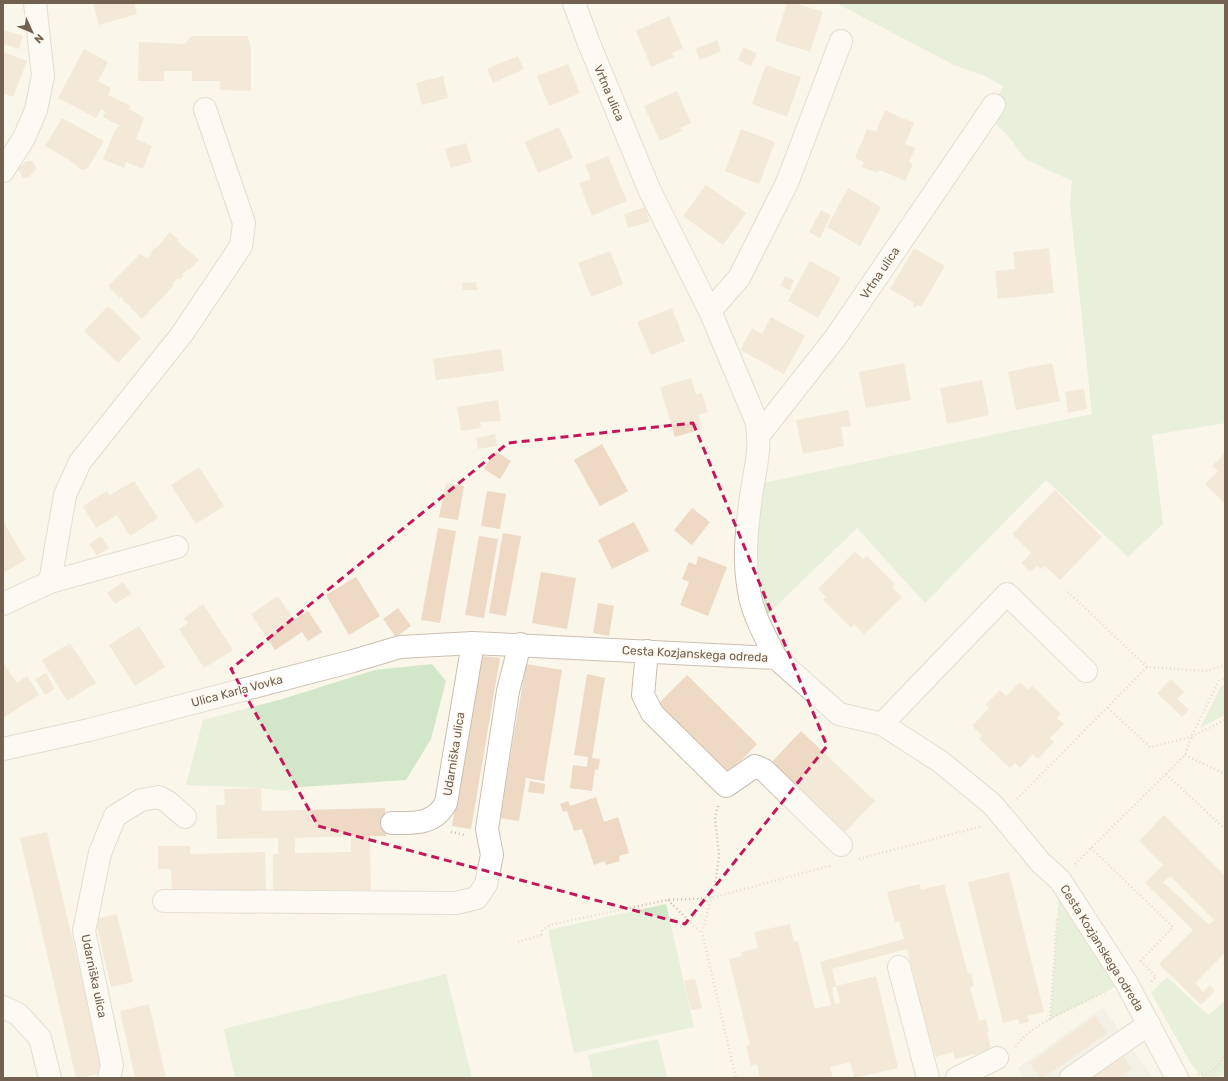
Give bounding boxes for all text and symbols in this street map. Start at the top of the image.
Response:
north arrow [12,12,52,52]
text: N [31,31,46,46]
street label: Vrtna ulica [591,63,627,123]
street label: Vrtna ulica [857,244,903,302]
street label: Cesta Kozjanskega odreda [622,643,768,665]
street label: Ulica Karla Vovka [190,672,284,710]
street label: Udarniška ulica [440,711,468,797]
street label: Cesta Kozjanskega odreda [1057,882,1147,1014]
street label: Udarniška ulica [78,933,110,1019]

